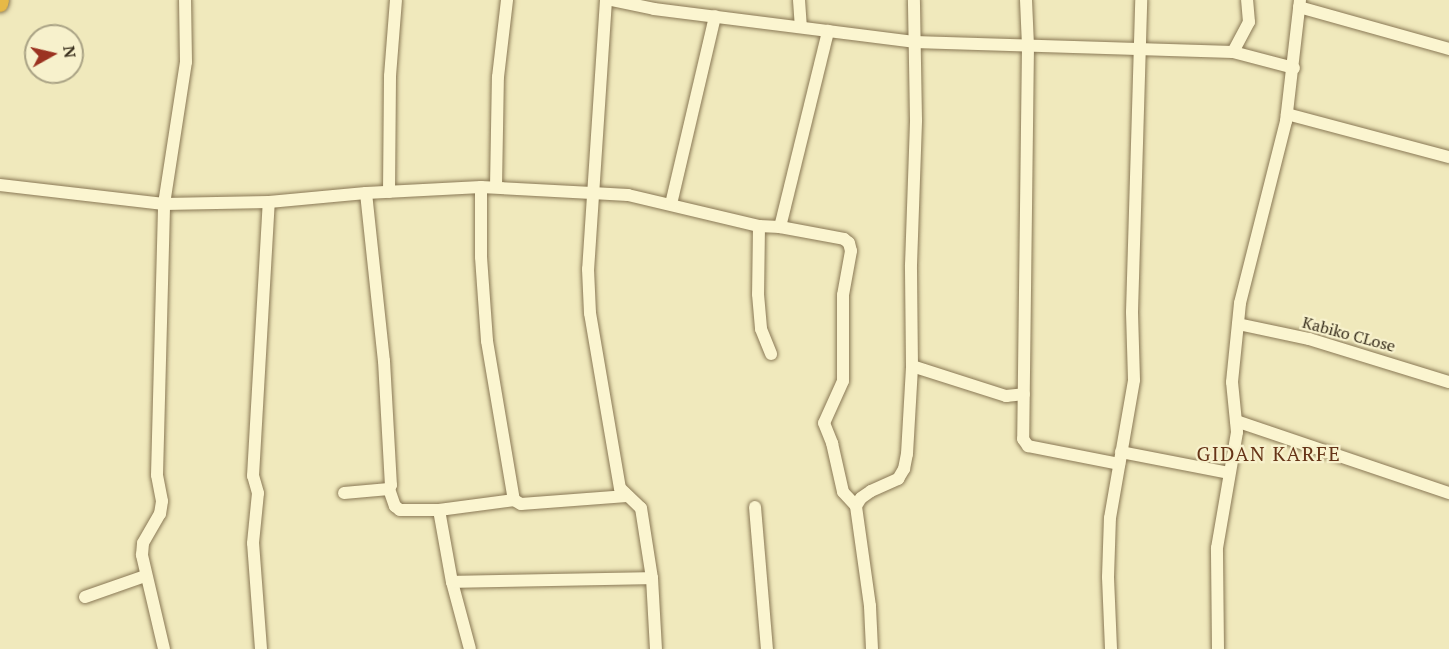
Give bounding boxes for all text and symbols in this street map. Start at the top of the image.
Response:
north arrow [24,24,84,84]
text: N [58,44,82,59]
street label: Kabiko CLose [1300,312,1398,356]
district label: GIDAN KARFE [1197,441,1341,465]

